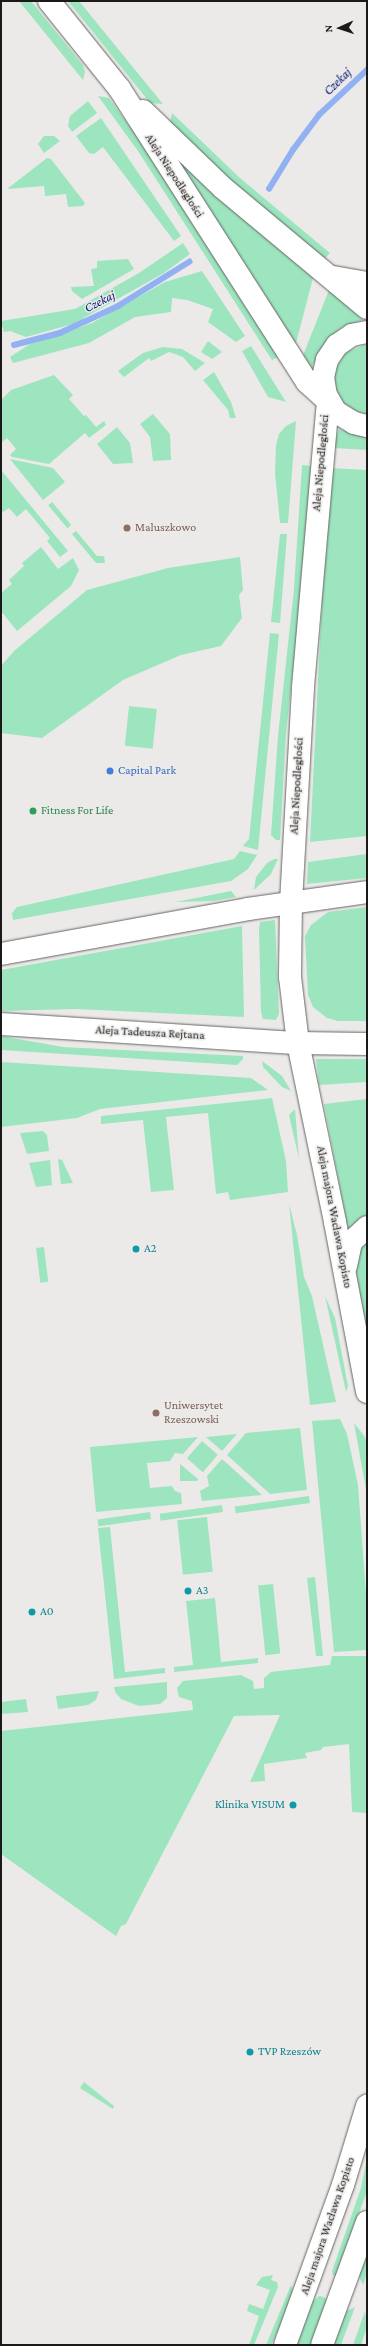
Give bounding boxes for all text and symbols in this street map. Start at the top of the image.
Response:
north arrow [320,8,360,48]
text: N [322,25,334,33]
water label: Czekaj [321,65,355,99]
street label: Aleja Niepodległości [142,131,206,221]
water label: Czekaj [82,288,118,316]
street label: Aleja Niepodległości [310,414,332,512]
place label: Maluszkowo [135,521,196,535]
marker: Maluszkowo [122,523,132,533]
street label: Aleja Niepodległości [287,737,307,835]
place label: Capital Park [118,764,176,778]
marker: Capital Park [105,766,115,776]
place label: Fitness For Life [41,804,113,818]
marker: Fitness For Life [28,806,38,816]
street label: Aleja Tadeusza Rejtana [95,1023,205,1043]
street label: Aleja majora Wacława Kopisto [313,1145,355,1289]
place label: A2 [144,1242,157,1256]
marker: A2 [131,1244,141,1254]
place label: Uniwersytet Rzeszowski [164,1399,223,1427]
marker: Uniwersytet Rzeszowski [151,1408,161,1418]
place label: A3 [196,1584,208,1598]
marker: A3 [183,1586,193,1596]
place label: A0 [40,1605,54,1619]
marker: A0 [27,1607,37,1617]
place label: Klinika VISUM [215,1798,285,1812]
marker: Klinika VISUM [288,1800,298,1810]
place label: TVP Rzeszów [258,2045,321,2059]
marker: TVP Rzeszów [245,2047,255,2057]
street label: Aleja majora Wacława Kopisto [298,2155,358,2297]

